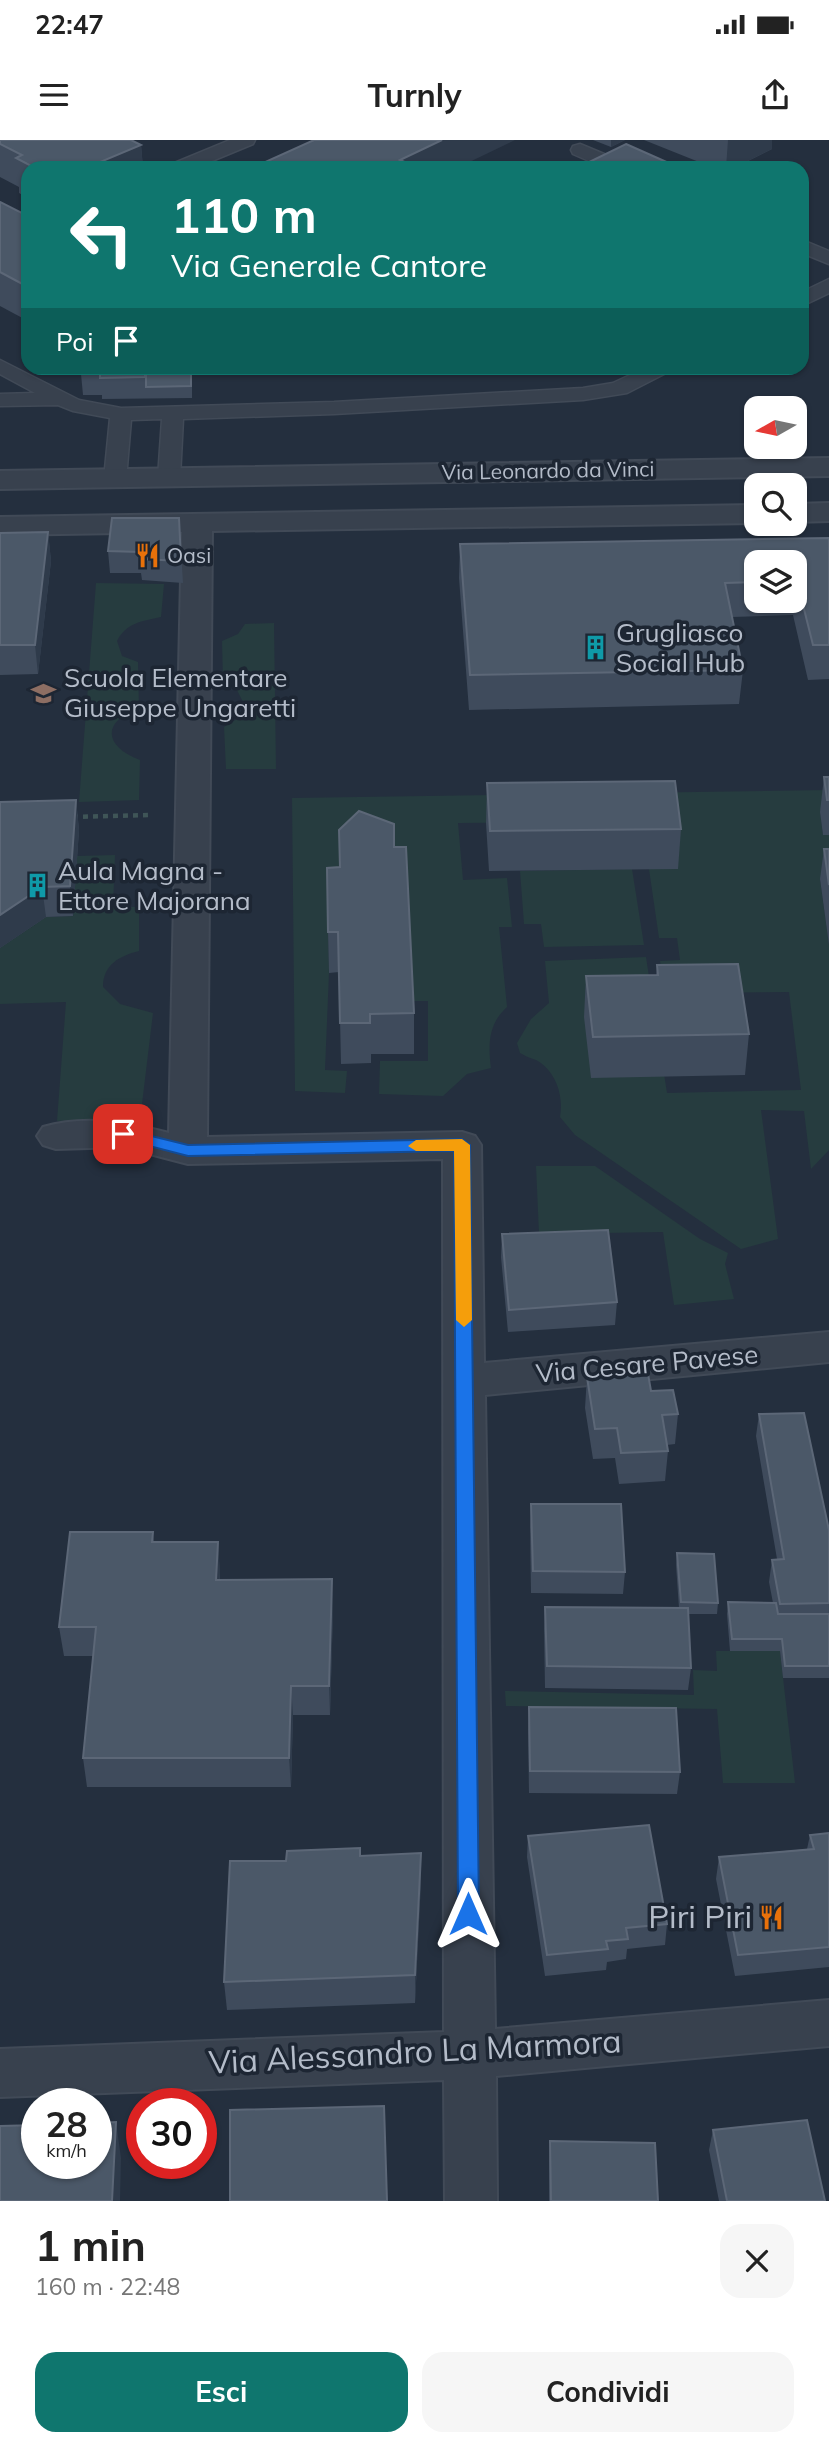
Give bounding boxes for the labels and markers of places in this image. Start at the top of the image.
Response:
restaurant icon: Oasi [133,542,161,570]
place label: Oasi [167,542,211,568]
place label: Grugliasco Social Hub [616,616,745,679]
building icon: Grugliasco Social Hub [582,634,610,662]
place label: Scuola Elementare Giuseppe Ungaretti [64,661,296,724]
school or university icon: Scuola Elementare Giuseppe Ungaretti [30,679,58,707]
place label: Aula Magna - Ettore Majorana [58,854,251,917]
building icon: Aula Magna - Ettore Majorana [24,872,52,900]
pin [93,1104,153,1164]
place label: Piri Piri [648,1896,752,1936]
restaurant icon: Piri Piri [758,1903,786,1931]

